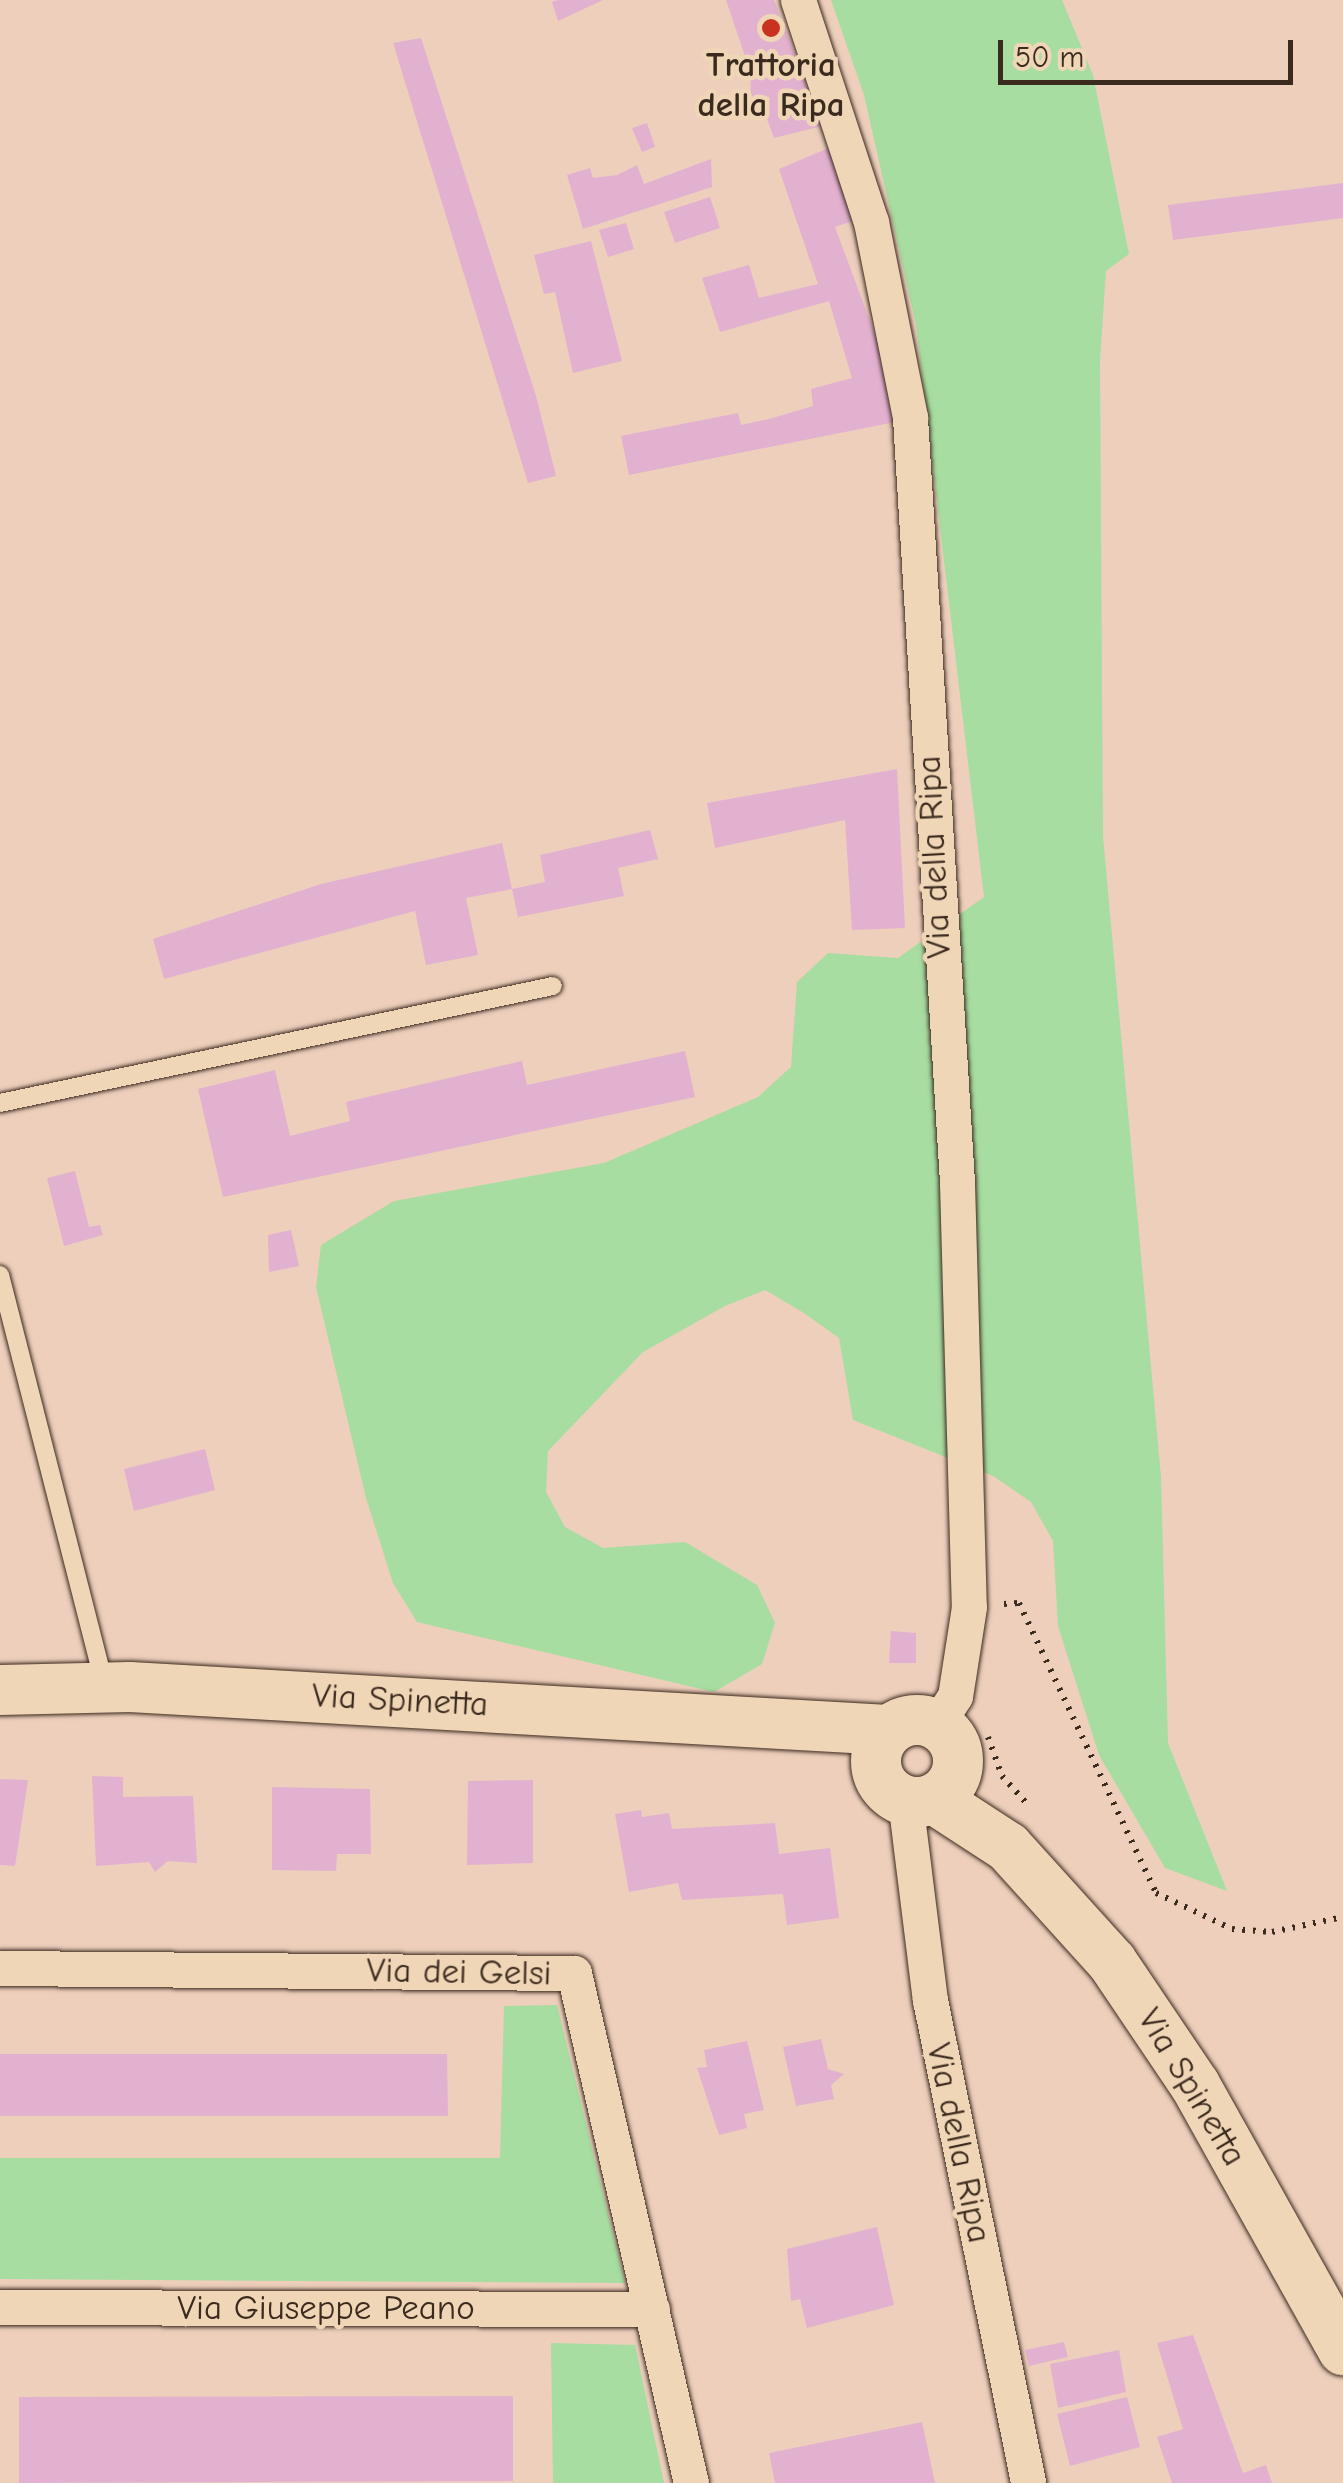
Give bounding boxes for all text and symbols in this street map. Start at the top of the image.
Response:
marker: Trattoria della Ripa [760,17,782,39]
scale bar [1003,20,1298,82]
text: 50 m [1015,40,1084,75]
place label: Trattoria della Ripa [697,44,845,126]
street label: Via della Ripa [908,755,960,959]
street label: Via Spinetta [311,1674,489,1726]
street label: Via dei Gelsi [366,1949,552,1995]
street label: Via Spinetta [1129,2001,1255,2173]
street label: Via della Ripa [917,2039,1001,2247]
street label: Via Giuseppe Peano [177,2287,475,2329]

